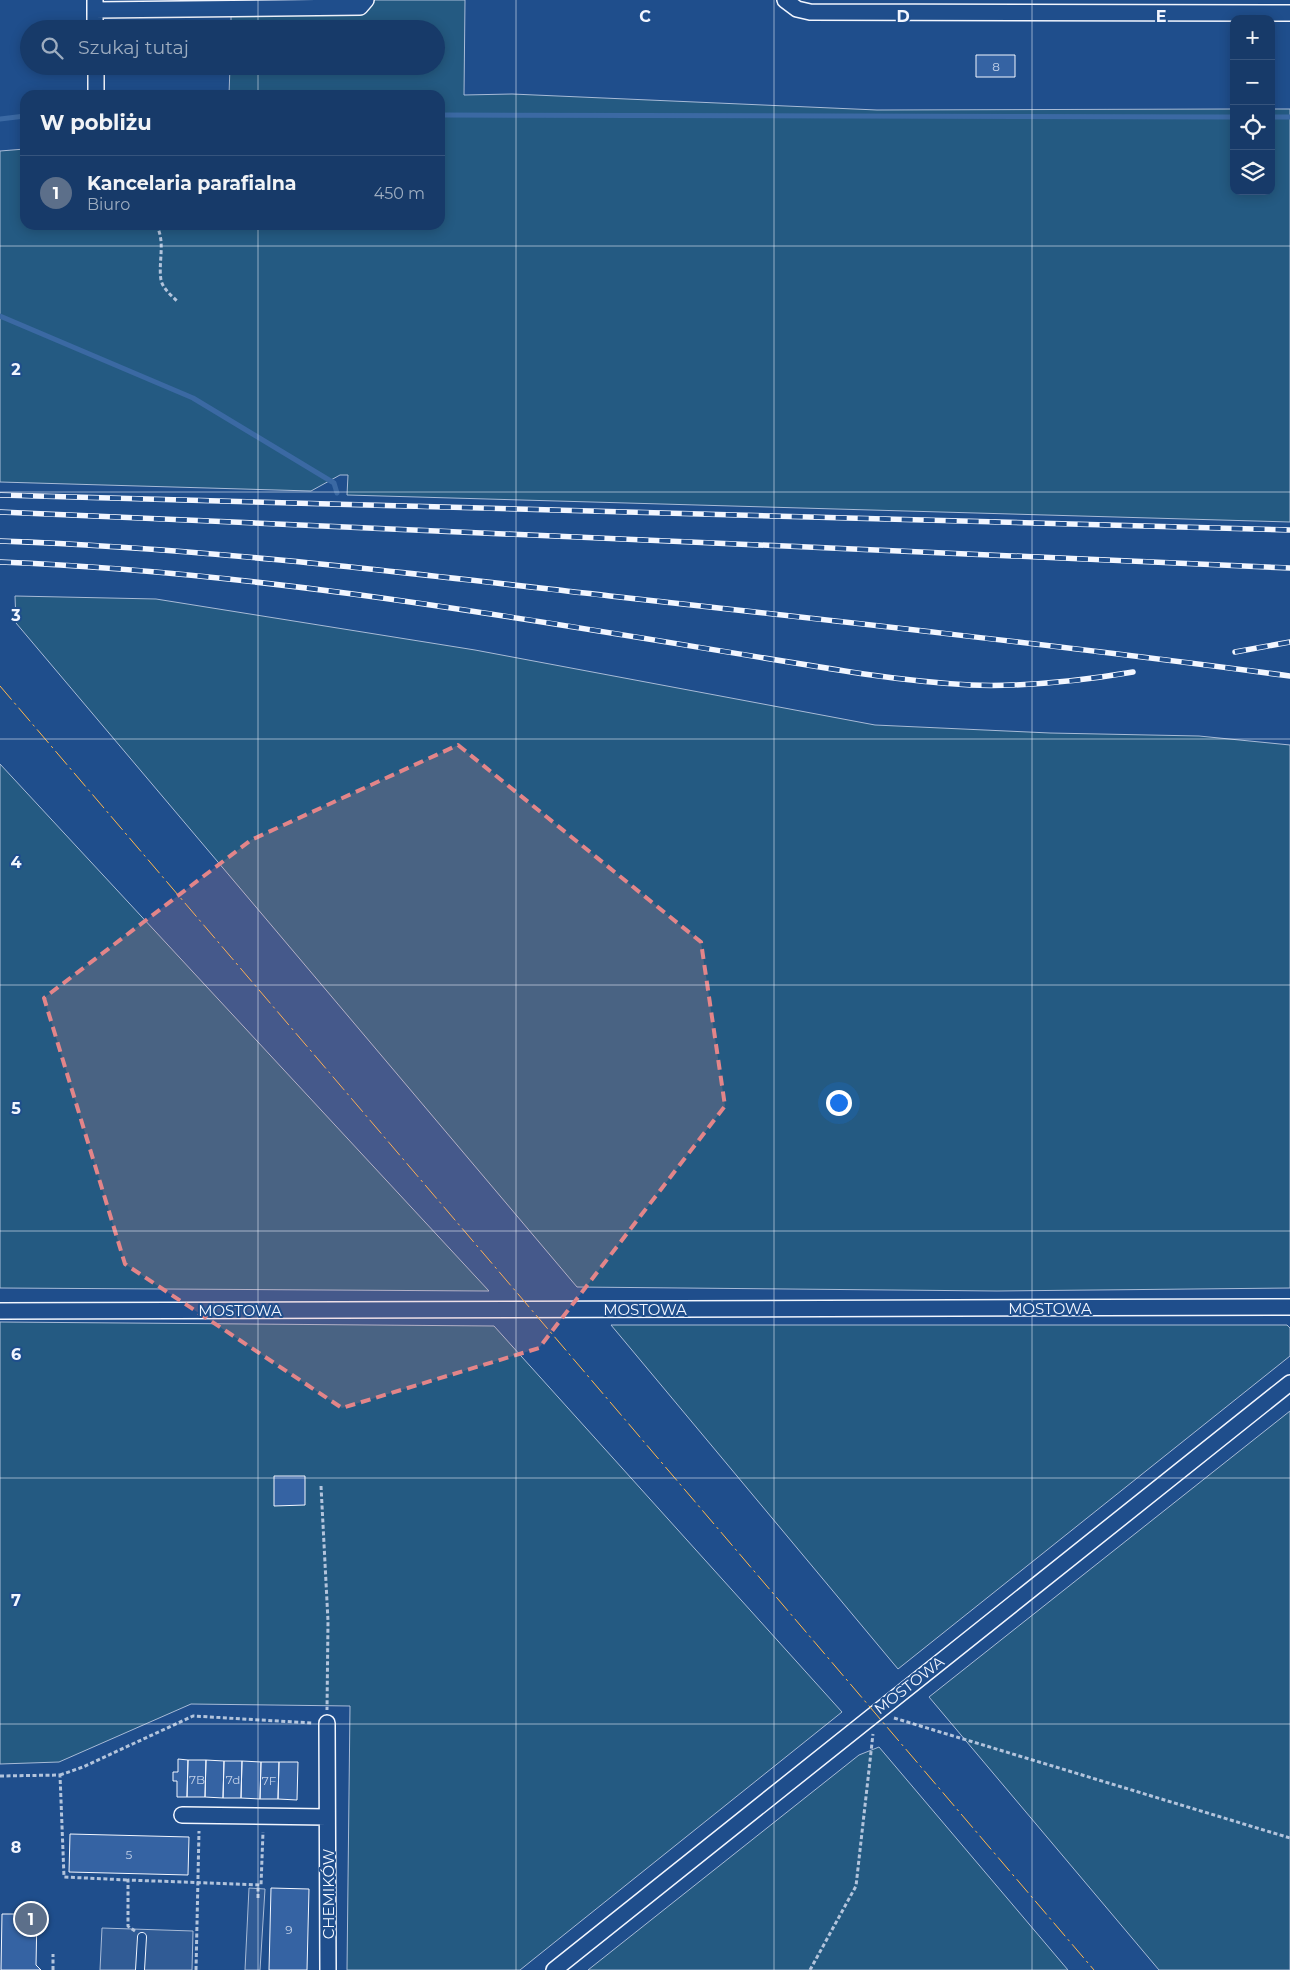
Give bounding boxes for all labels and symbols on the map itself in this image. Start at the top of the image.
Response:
text: C [639,7,651,26]
text: D [896,7,910,26]
text: E [1156,7,1166,26]
house number: 8 [992,59,1000,74]
text: 2 [11,360,21,379]
text: 3 [10,606,21,625]
text: 4 [10,853,22,872]
your location [826,1090,852,1116]
text: 5 [11,1099,21,1118]
street label: MOSTOWA [1008,1299,1092,1318]
street label: MOSTOWA [603,1300,687,1319]
street label: MOSTOWA [198,1301,282,1320]
text: 6 [11,1345,21,1364]
text: 7 [11,1591,21,1610]
street label: MOSTOWA [870,1652,948,1718]
house number: 7B [189,1772,205,1787]
house number: 7d [226,1772,240,1787]
house number: 7F [262,1773,277,1788]
text: 8 [11,1838,21,1857]
house number: 5 [126,1847,133,1862]
street label: CHEMIKÓW [319,1848,338,1939]
pin: 1 [15,1900,47,1938]
house number: 9 [285,1922,293,1937]

